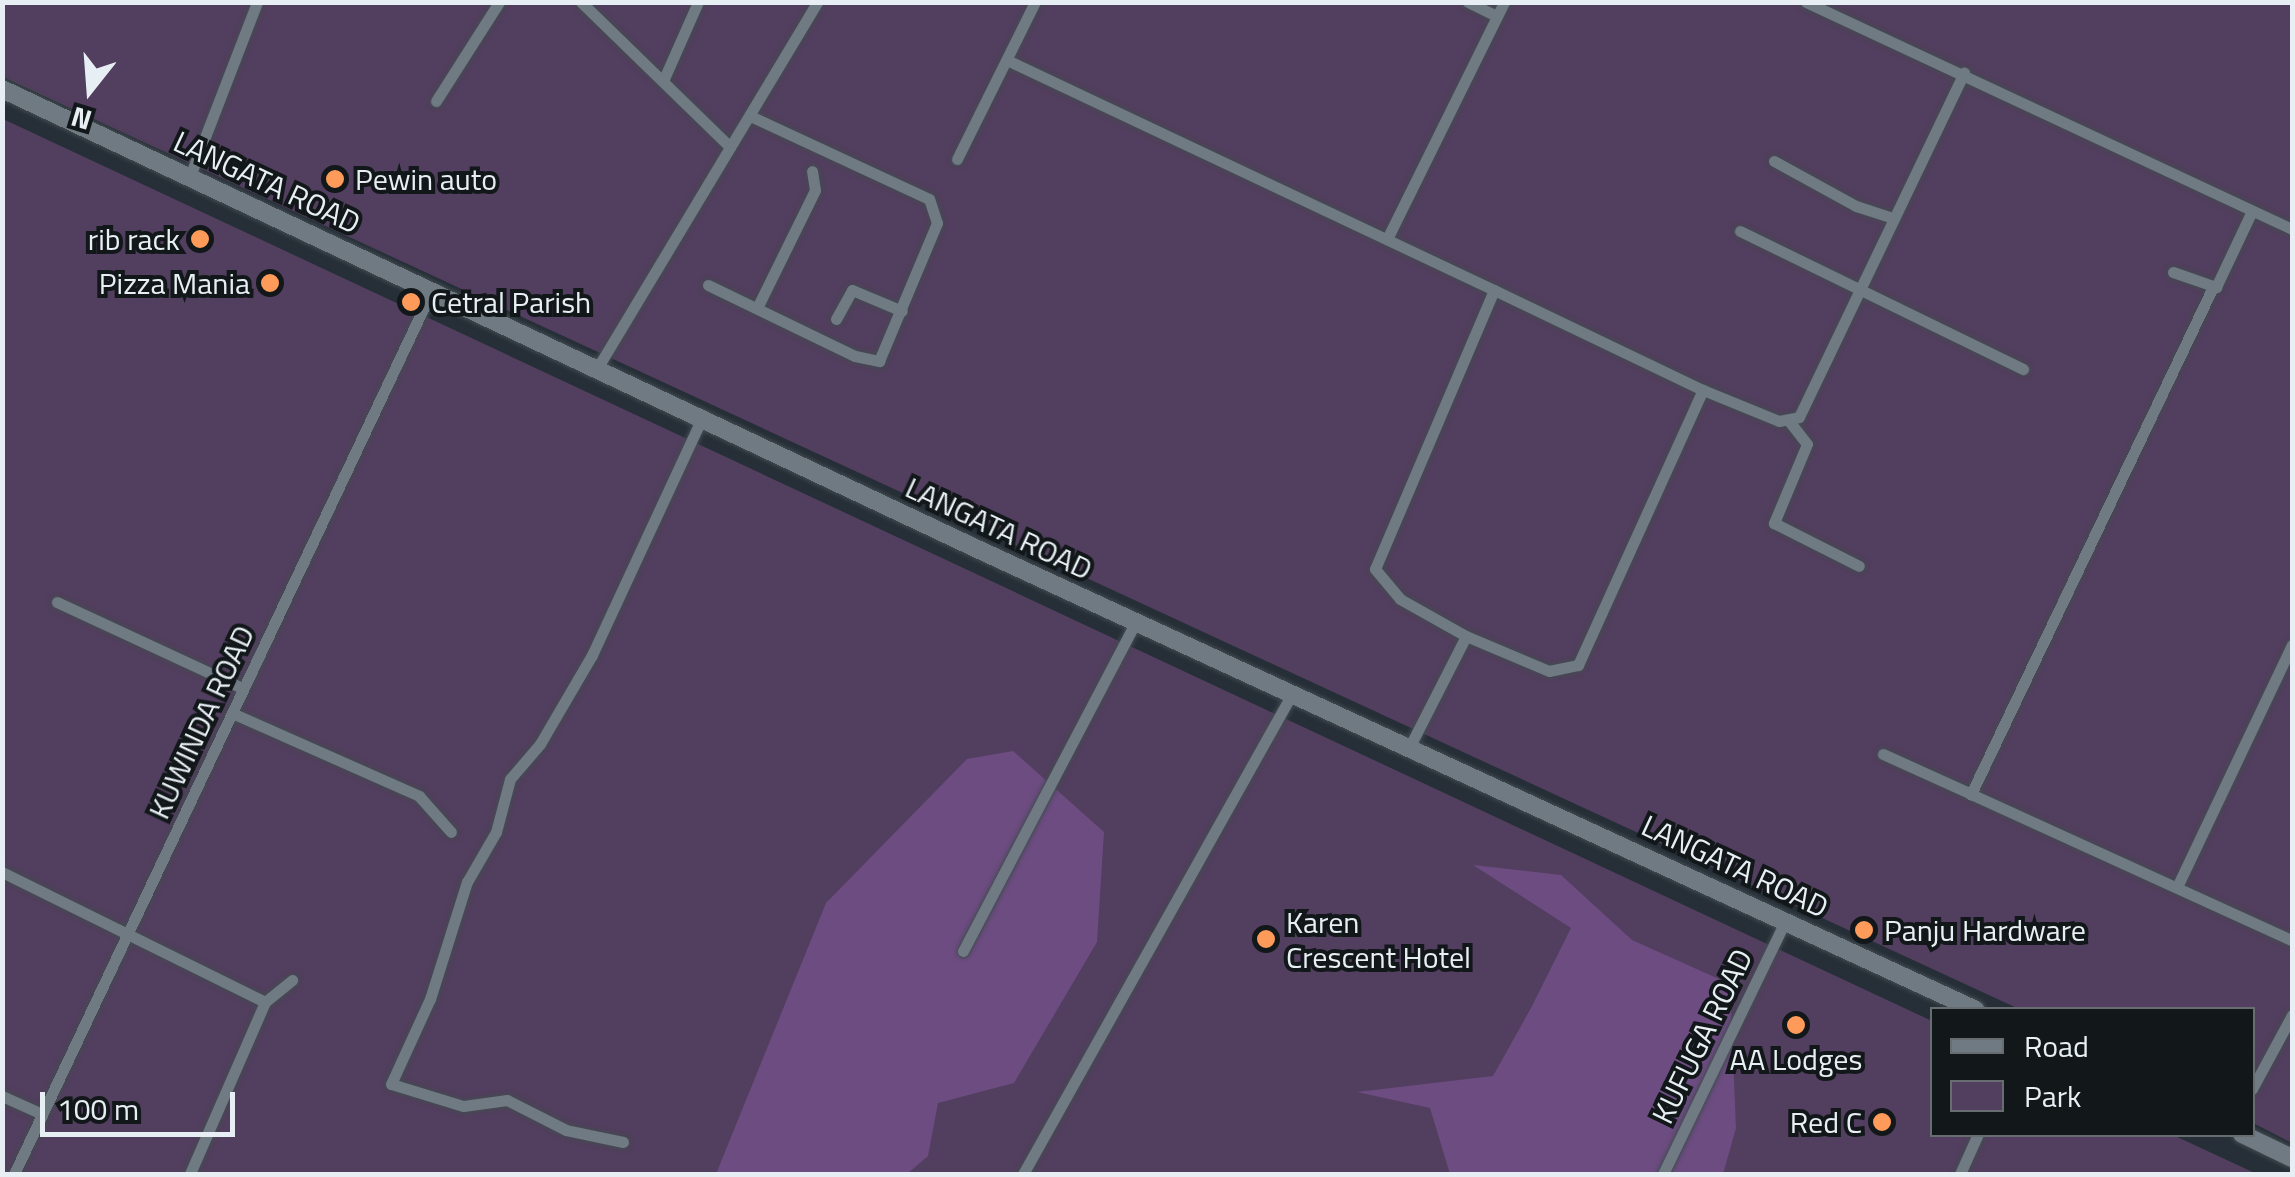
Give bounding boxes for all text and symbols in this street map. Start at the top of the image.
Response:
north arrow [40,40,140,140]
text: N [66,96,97,143]
street label: LANGATA ROAD [168,123,366,241]
place label: Pewin auto [355,161,497,197]
marker: Pewin auto [324,168,346,190]
place label: rib rack [88,221,180,257]
marker: rib rack [189,228,211,250]
place label: Pizza Mania [99,265,250,301]
marker: Pizza Mania [259,272,281,294]
place label: Cetral Parish [431,284,591,320]
marker: Cetral Parish [400,291,422,313]
street label: LANGATA ROAD [900,469,1098,587]
street label: KUWINDA ROAD [140,620,262,824]
street label: LANGATA ROAD [1636,807,1834,925]
place label: Karen Crescent Hotel [1286,904,1471,974]
place label: Panju Hardware [1884,912,2086,948]
marker: Panju Hardware [1853,919,1875,941]
marker: Karen Crescent Hotel [1255,928,1277,950]
street label: KUFUGA ROAD [1644,943,1760,1129]
legend [1930,1007,2255,1137]
marker: AA Lodges [1785,1014,1807,1036]
text: Road [2024,1023,2089,1069]
place label: AA Lodges [1730,1041,1862,1077]
scale bar [45,1072,240,1134]
text: Park [2024,1073,2081,1119]
text: 100 m [57,1086,139,1132]
place label: Red C [1790,1104,1862,1140]
marker: Red C [1871,1111,1893,1133]

